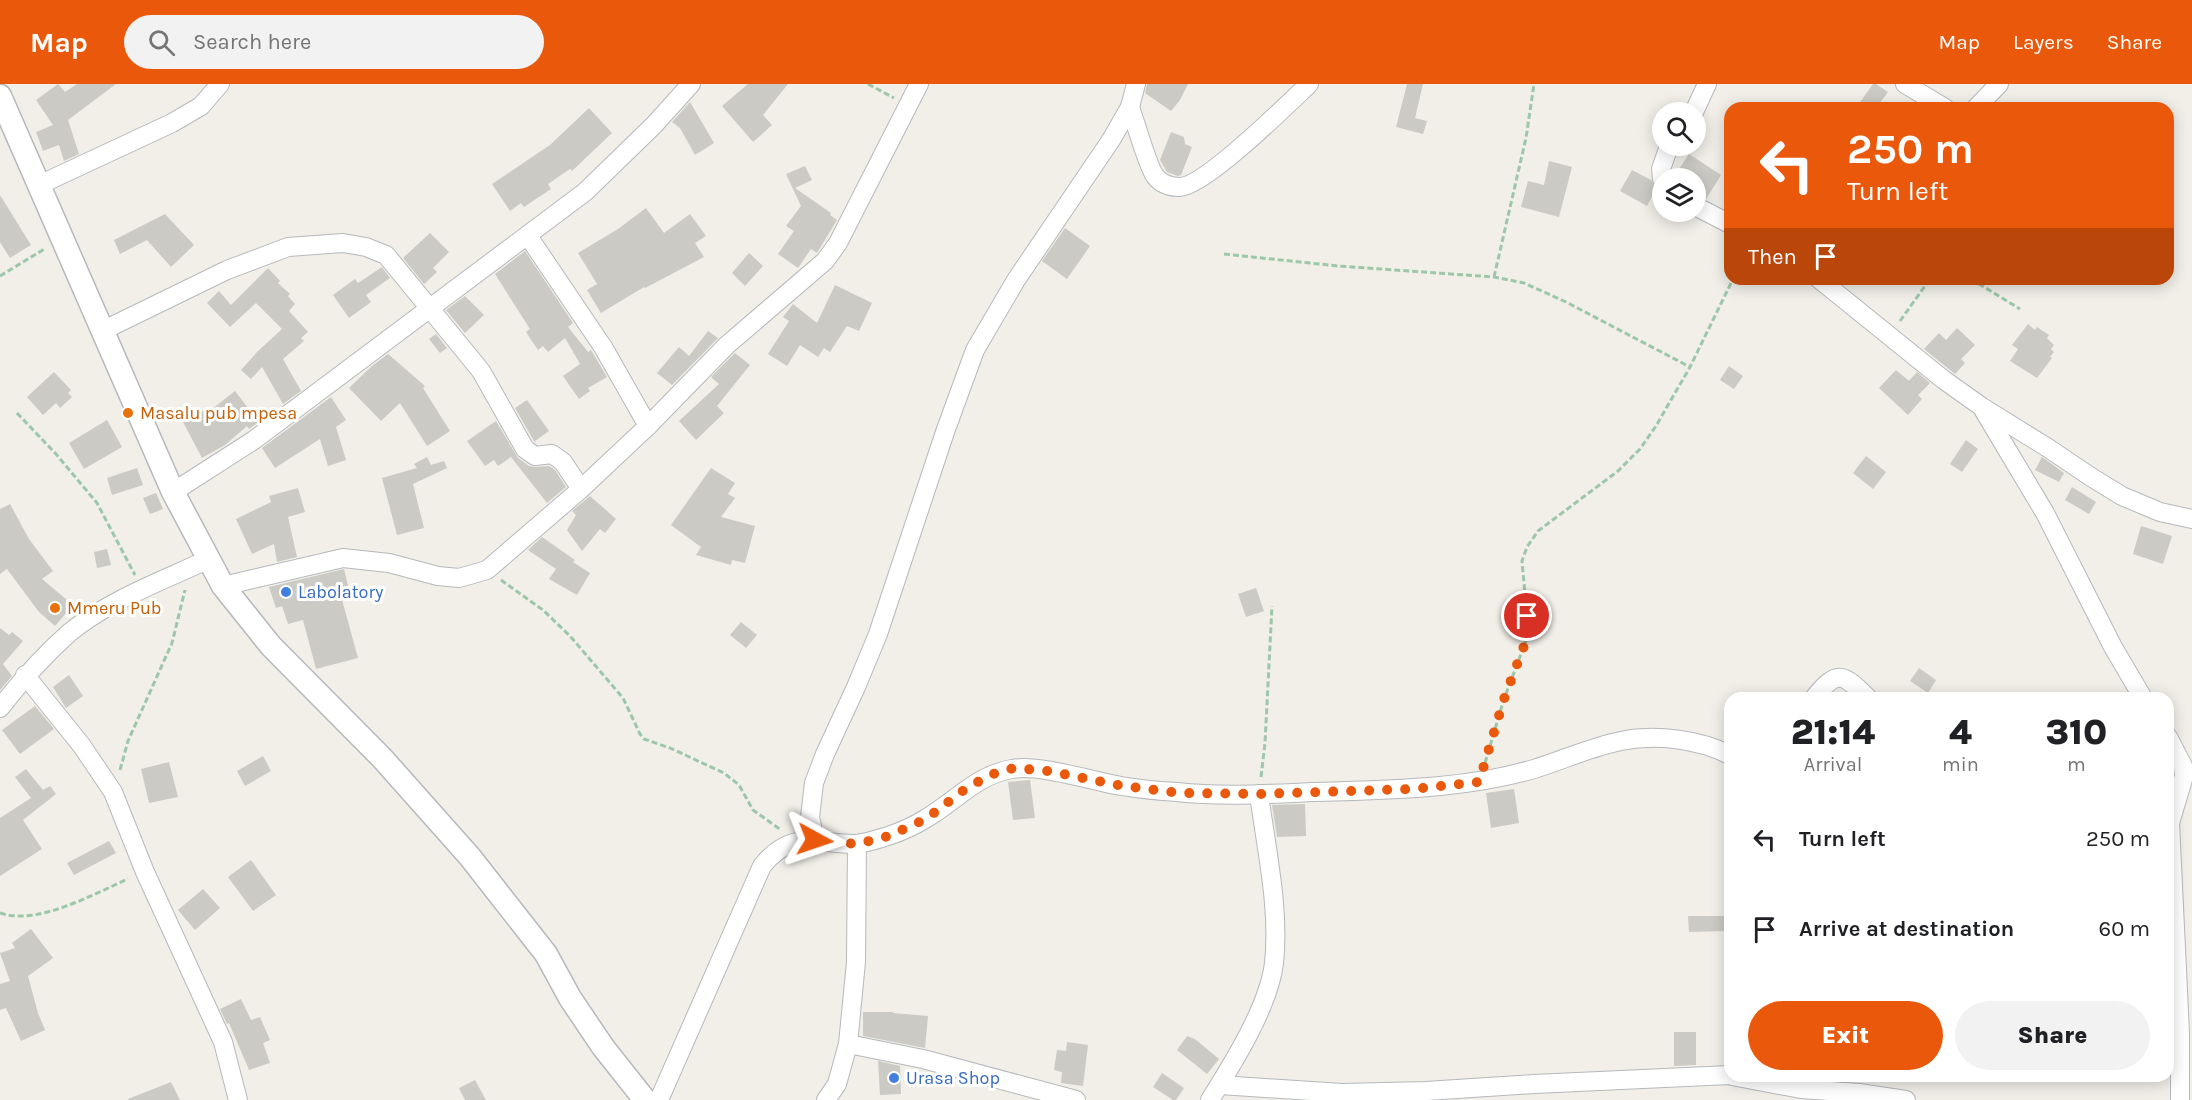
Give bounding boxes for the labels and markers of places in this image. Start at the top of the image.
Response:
place label: Masalu pub mpesa [140,402,297,424]
marker: Masalu pub mpesa [121,406,135,420]
place label: Labolatory [298,581,384,603]
marker: Labolatory [279,585,293,599]
pin [1501,590,1552,641]
place label: Mmeru Pub [67,597,162,619]
marker: Mmeru Pub [48,601,62,615]
place label: Urasa Shop [906,1067,1000,1089]
marker: Urasa Shop [887,1071,901,1085]

